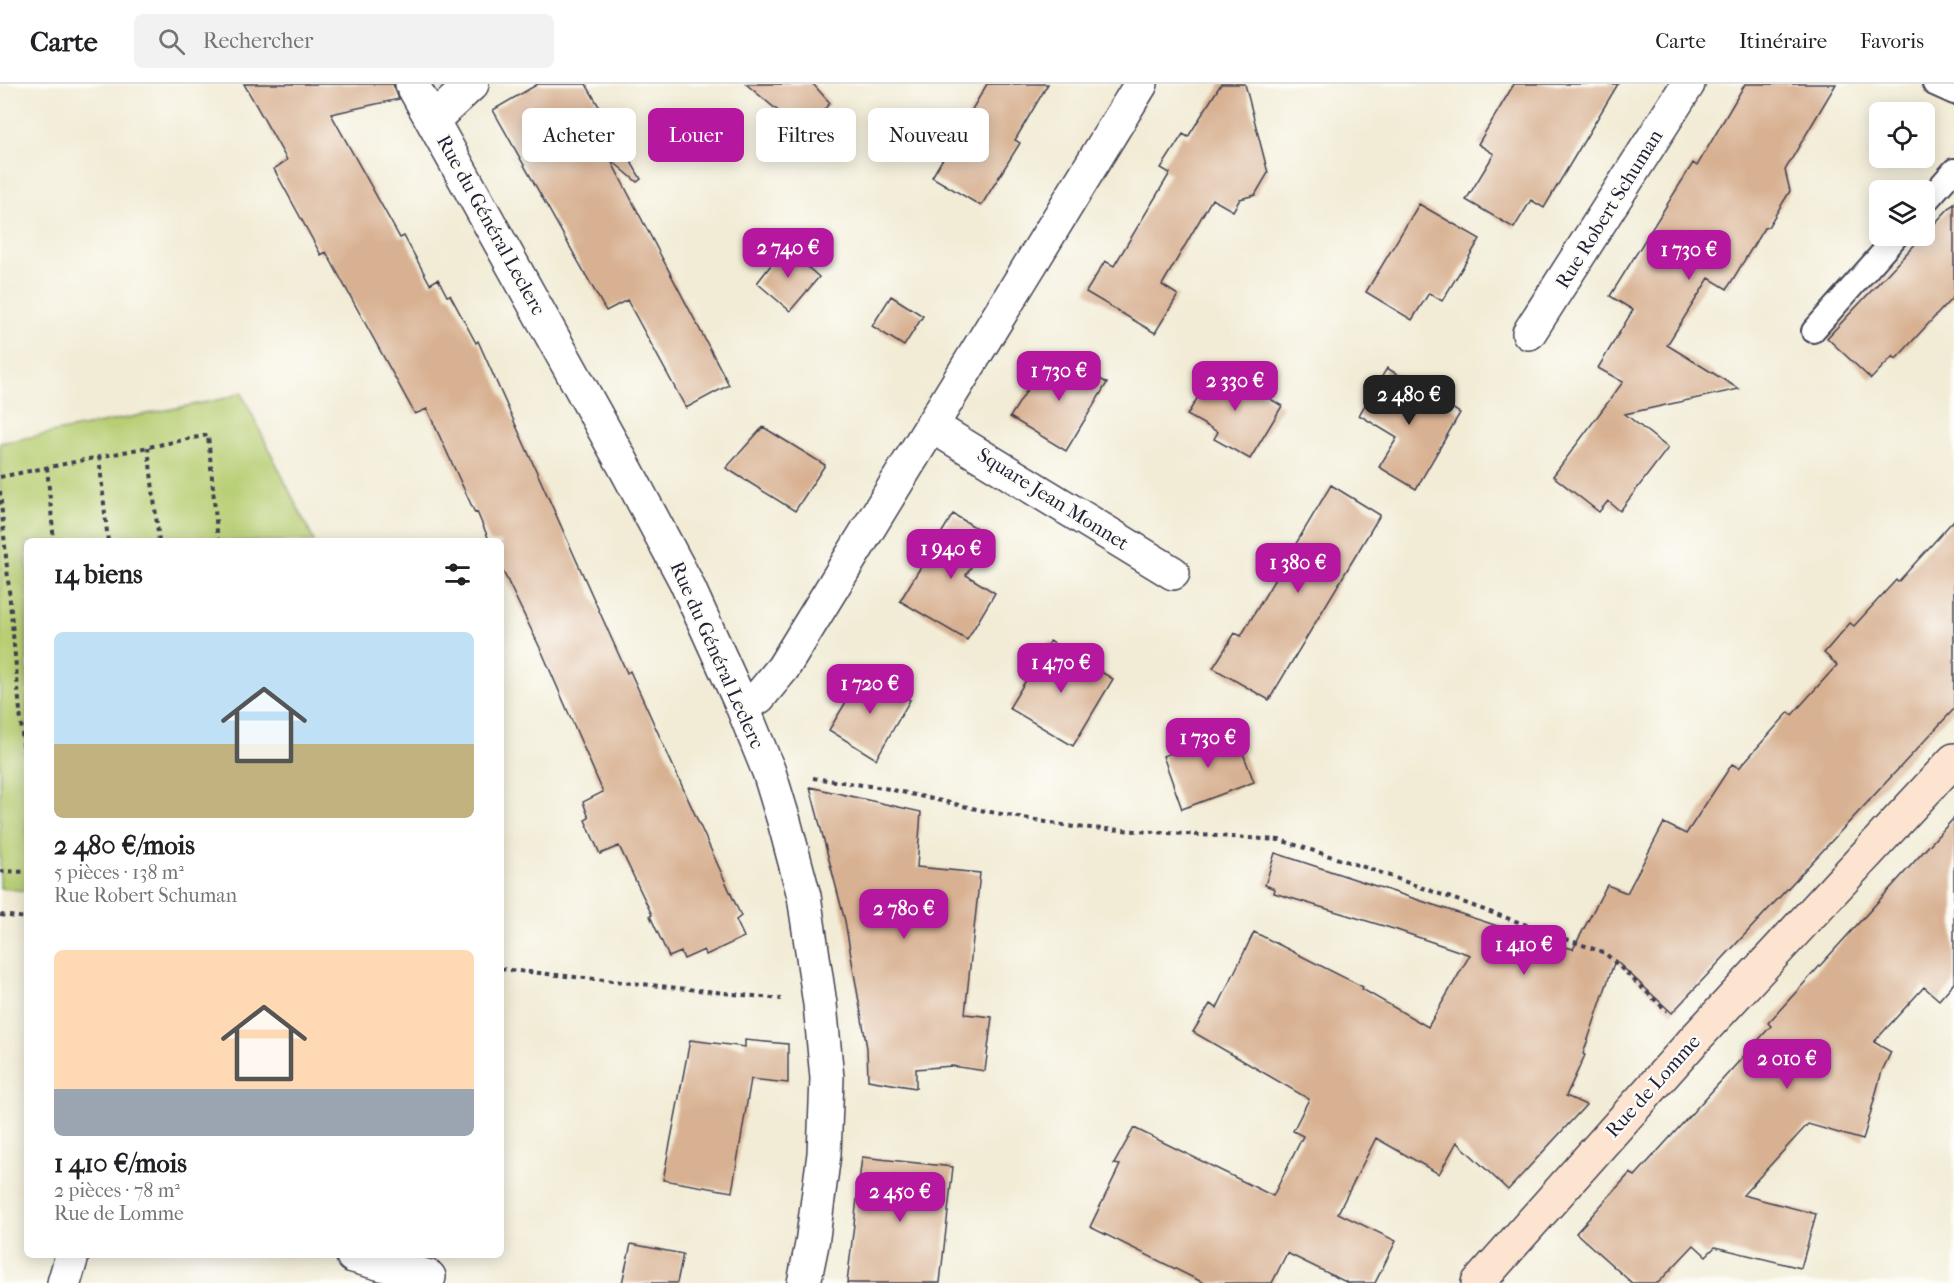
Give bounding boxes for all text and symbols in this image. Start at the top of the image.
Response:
search box [134,14,554,68]
text: Carte [30,25,98,58]
icon: search [155,25,188,58]
text: Rechercher [203,28,313,54]
text: Carte [1655,29,1706,53]
text: Itinéraire [1739,29,1827,53]
text: Favoris [1860,29,1924,53]
map controls [1869,102,1935,246]
button: locate [1869,102,1935,168]
chip: Acheter [522,108,636,162]
chip: Louer [648,108,744,162]
chip: Filtres [756,108,856,162]
chip: Nouveau [868,108,989,162]
street label: Rue Robert Schuman [1551,125,1667,293]
street label: Rue du Général Leclerc [432,131,550,319]
button: layers [1869,180,1935,246]
pin: 2 740 € [733,228,843,279]
pin: 1 730 € [1634,230,1744,281]
text: 2 740 € [757,236,819,259]
text: 1 730 € [1661,238,1717,261]
pin: 1 730 € [1004,351,1114,402]
text: 1 730 € [1031,359,1087,382]
pin: 2 330 € [1180,361,1290,412]
text: 2 330 € [1206,369,1264,392]
pin: 2 480 € [1354,375,1464,426]
text: 2 480 € [1377,383,1441,406]
street label: Square Jean Monnet [973,443,1133,555]
pin: 1 940 € [896,529,1006,580]
text: 1 940 € [921,537,981,560]
pin: 1 380 € [1243,543,1353,594]
text: 1 380 € [1270,551,1326,574]
icon: filters [441,558,474,591]
street label: Rue du Général Leclerc [665,558,769,752]
text: 14 biens [54,559,143,590]
pin: 1 470 € [1006,643,1116,694]
text: 1 470 € [1031,651,1091,674]
pin: 1 720 € [815,664,925,715]
icon: home [210,671,318,779]
text: 1 720 € [841,672,899,695]
pin: 1 730 € [1153,718,1263,769]
text: 1 730 € [1180,726,1236,749]
text: 2 480 €/mois [54,830,195,861]
text: 5 pièces · 138 m² [54,861,184,884]
text: Rue Robert Schuman [54,884,237,907]
pin: 2 780 € [849,889,959,940]
text: 2 780 € [873,897,935,920]
pin: 1 410 € [1469,925,1579,976]
text: 1 410 € [1495,933,1553,956]
icon: home [210,989,318,1097]
street label: Rue de Lomme [1601,1030,1705,1142]
pin: 2 010 € [1732,1039,1842,1090]
text: 2 010 € [1757,1047,1817,1070]
text: 1 410 €/mois [54,1148,187,1179]
pin: 2 450 € [845,1172,955,1223]
text: 2 pièces · 78 m² [54,1179,180,1202]
text: 2 450 € [869,1180,931,1203]
text: Rue de Lomme [54,1202,184,1225]

